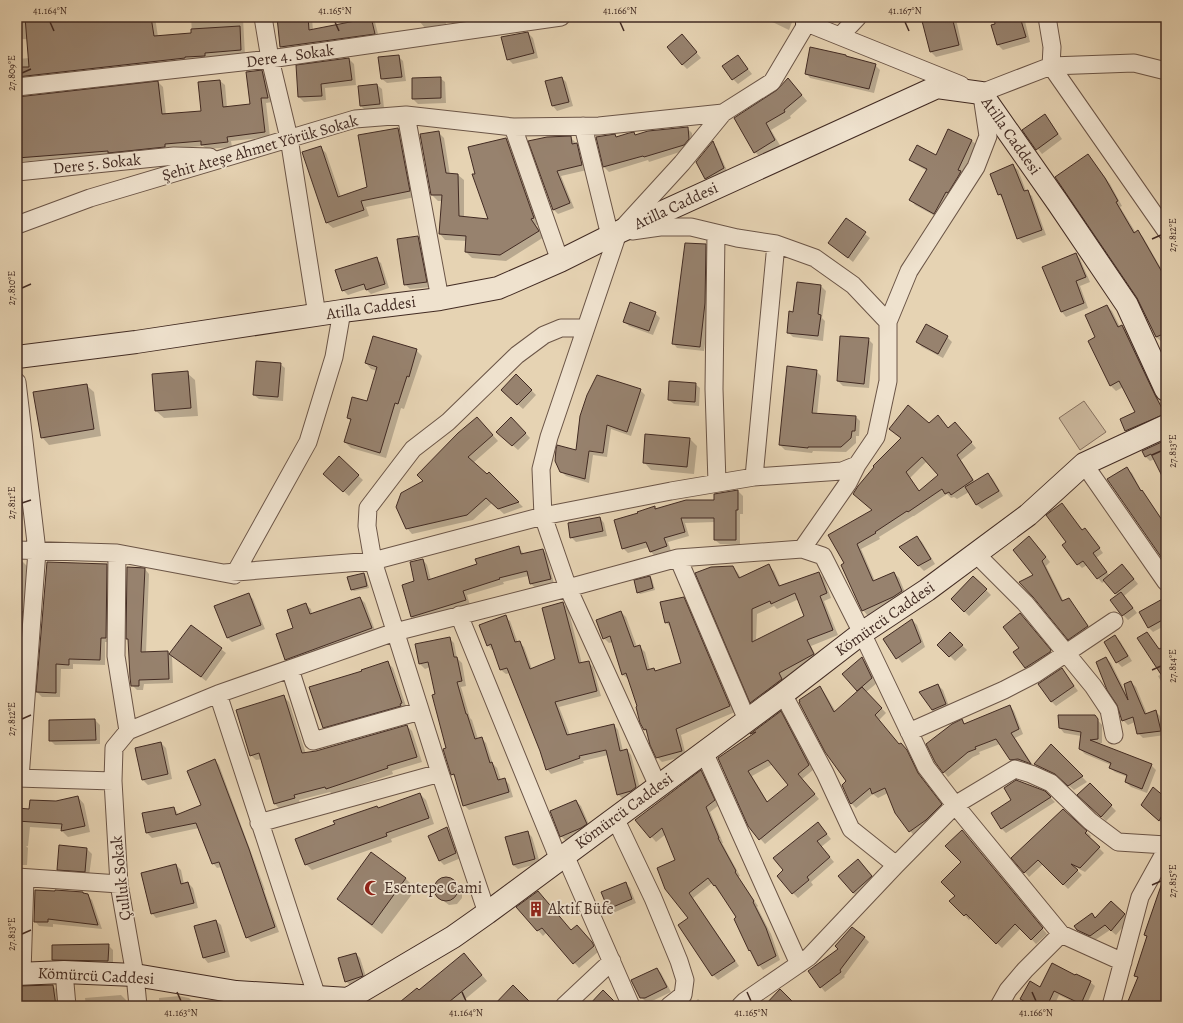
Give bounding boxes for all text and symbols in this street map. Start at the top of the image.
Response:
text: 41.164°N [33,4,67,17]
text: 41.165°N [318,4,352,17]
text: 41.166°N [603,4,637,17]
text: 41.167°N [888,4,922,17]
street label: Dere 4. Sokak [244,39,336,73]
text: 27.809°E [5,55,18,91]
street label: Atilla Caddesi [976,92,1046,179]
street label: Şehit Ateşe Ahmet Yörük Sokak [159,109,361,187]
street label: Dere 5. Sokak [52,148,142,180]
street label: Atilla Caddesi [630,177,722,235]
text: 27.812°E [1166,218,1179,252]
text: 27.810°E [5,271,18,305]
street label: Atilla Caddesi [324,291,417,325]
text: 27.813°E [1166,434,1179,468]
text: 27.811°E [5,487,18,519]
street label: Kömürcü Caddesi [831,576,939,662]
text: 27.814°E [1166,649,1179,683]
text: 27.812°E [5,702,18,736]
street label: Kömürcü Caddesi [570,768,678,854]
street label: Çulluk Sokak [106,834,136,922]
text: 27.815°E [1166,864,1179,898]
place label: Esentepe Cami [384,877,482,899]
mosque icon: Esentepe Cami [363,879,381,897]
place label: Aktif Büfe [547,898,614,920]
building icon: Aktif Büfe [527,900,545,918]
text: 27.813°E [5,917,18,951]
street label: Kömürcü Caddesi [37,962,155,990]
text: 41.163°N [164,1006,198,1019]
text: 41.164°N [449,1006,483,1019]
text: 41.165°N [734,1006,768,1019]
text: 41.166°N [1019,1006,1053,1019]

